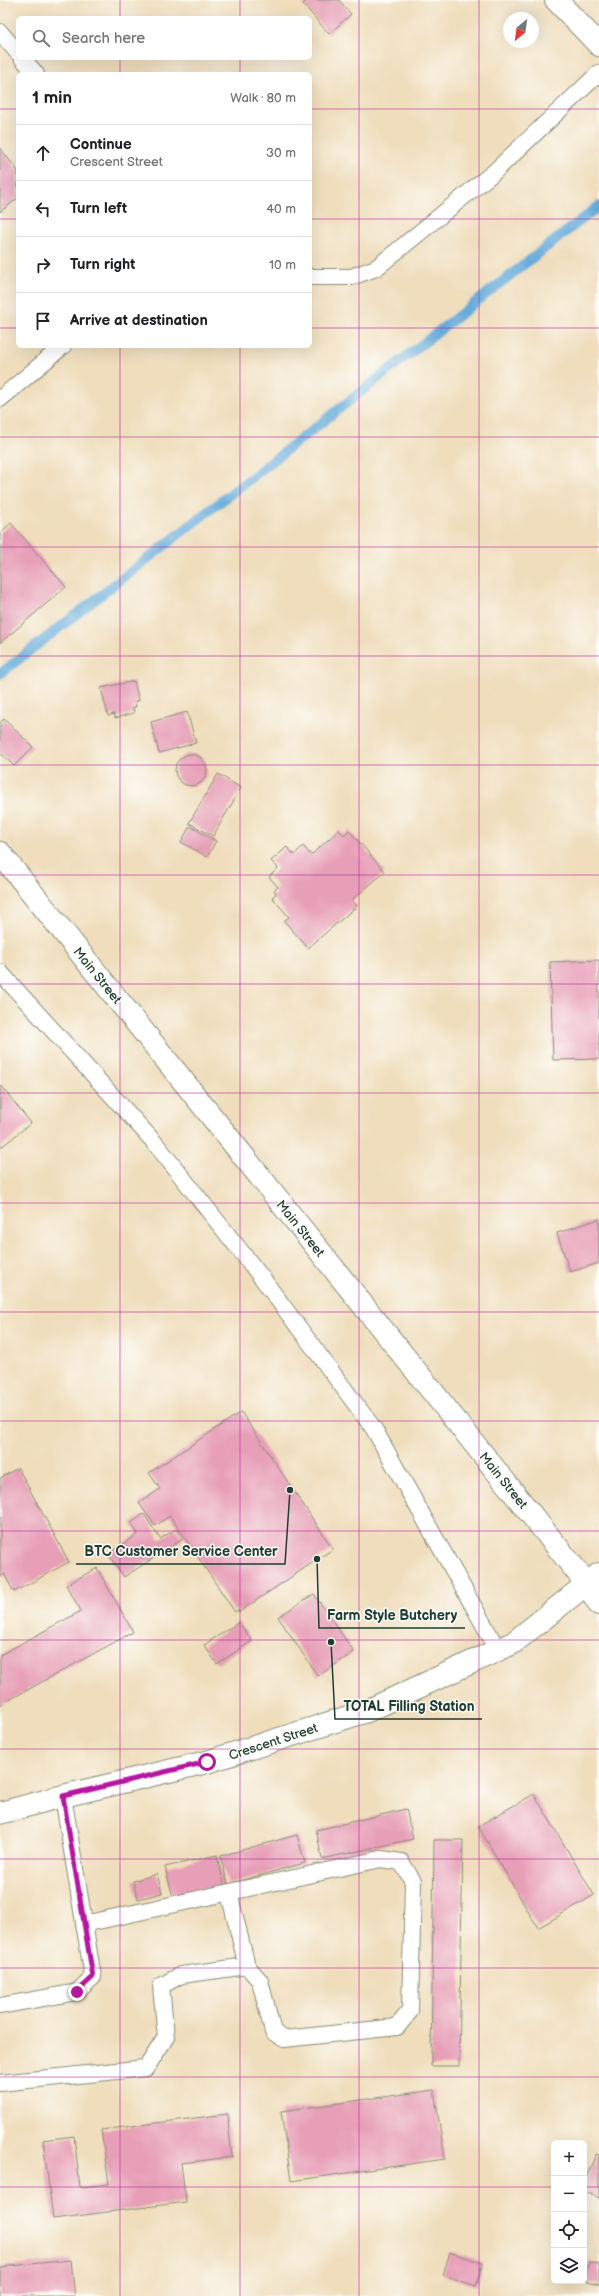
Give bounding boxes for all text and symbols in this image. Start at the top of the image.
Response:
north arrow [503,12,539,48]
search box [16,16,312,60]
icon: search [30,27,52,49]
text: Search here [62,29,145,48]
text: 1 min [32,88,72,108]
text: Walk · 80 m [230,90,296,106]
text: Continue [70,135,132,154]
icon: ahead [32,142,54,164]
text: 30 m [266,145,296,161]
text: Crescent Street [70,154,163,170]
icon: left [32,198,54,220]
text: Turn left [70,199,127,218]
text: 40 m [266,201,296,217]
icon: right [32,254,54,276]
text: Turn right [70,255,135,274]
text: 10 m [269,257,296,273]
icon: arrive [32,310,54,332]
text: Arrive at destination [70,311,208,330]
street label: Main Street [70,944,125,1007]
street label: Main Street [273,1197,328,1260]
street label: Main Street [476,1449,531,1512]
callout: BTC Customer Service Center [76,1538,285,1564]
text: BTC Customer Service Center [84,1543,278,1560]
callout: Farm Style Butchery [319,1602,465,1628]
text: Farm Style Butchery [327,1607,458,1624]
callout: TOTAL Filling Station [335,1693,482,1719]
text: TOTAL Filling Station [344,1698,475,1715]
street label: Crescent Street [227,1720,320,1764]
route start [198,1753,216,1771]
route end [68,1983,86,2001]
map controls [551,2140,587,2284]
button: + [551,2140,587,2176]
button: − [551,2176,587,2212]
button: locate [551,2212,587,2248]
button: layers [551,2248,587,2284]

